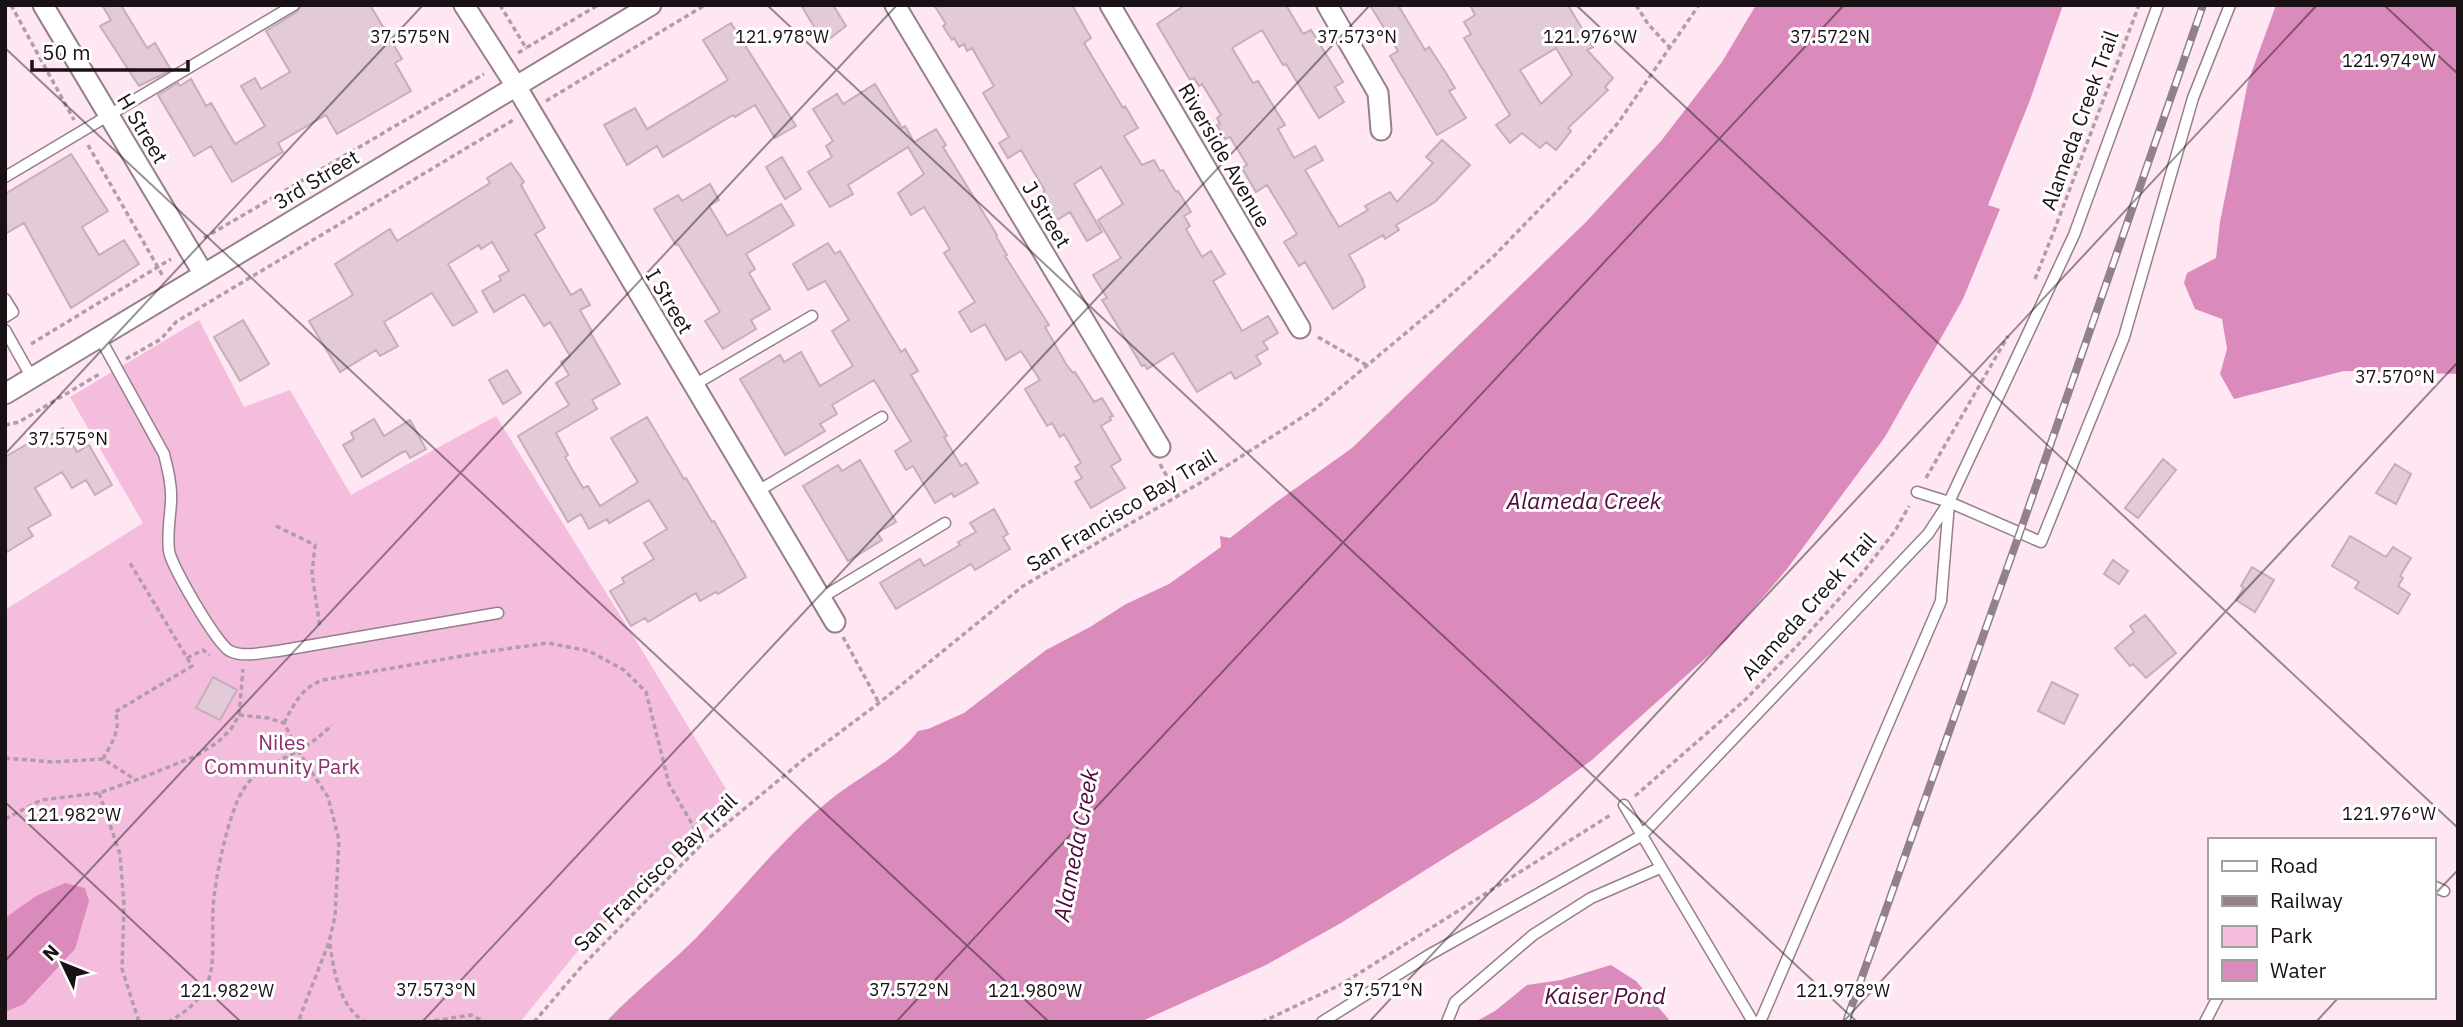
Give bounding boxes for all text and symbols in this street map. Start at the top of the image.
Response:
text: 37.575°N [370,25,450,48]
text: 121.978°W [735,25,829,48]
text: 37.573°N [1317,25,1397,48]
text: 121.976°W [1543,25,1637,48]
text: 37.572°N [1790,25,1870,48]
street label: Alameda Creek Trail [2033,26,2125,214]
scale bar [32,28,187,72]
text: 50 m [42,38,91,66]
text: 121.974°W [2342,49,2436,72]
street label: Riverside Avenue [1172,78,1278,232]
street label: H Street [111,88,175,168]
street label: 3rd Street [268,143,364,215]
street label: J Street [1016,175,1078,253]
street label: I Street [640,263,700,339]
text: 37.570°N [2355,365,2435,388]
text: 37.575°N [28,427,108,450]
street label: San Francisco Bay Trail [1021,442,1221,578]
water label: Alameda Creek [1506,485,1662,515]
street label: Alameda Creek Trail [1734,526,1882,686]
park label: Niles Community Park [204,728,360,780]
water label: Alameda Creek [1045,765,1105,925]
street label: San Francisco Bay Trail [567,786,743,957]
text: 121.976°W [2342,802,2436,825]
text: 121.982°W [27,803,121,826]
legend [2208,838,2435,999]
text: Road [2270,851,2318,879]
text: Railway [2270,886,2343,914]
text: Park [2270,921,2313,949]
north arrow [28,929,98,999]
text: N [37,939,64,966]
text: Water [2270,956,2327,984]
text: 37.573°N [396,978,476,1001]
text: 37.572°N [869,978,949,1001]
text: 37.571°N [1343,978,1423,1001]
text: 121.982°W [180,979,274,1002]
text: 121.980°W [988,979,1082,1002]
text: 121.978°W [1796,979,1890,1002]
water label: Kaiser Pond [1544,980,1666,1010]

